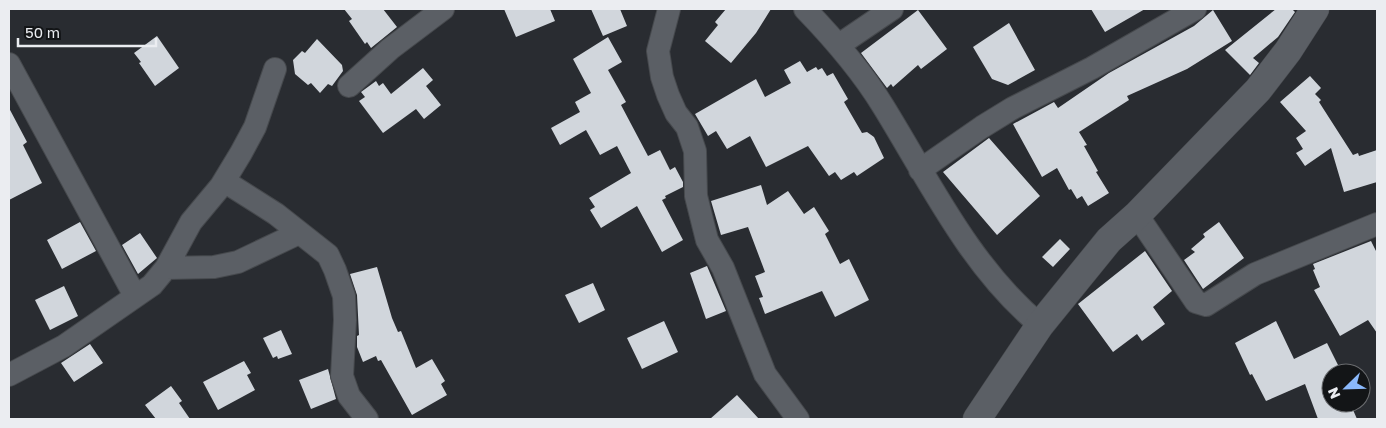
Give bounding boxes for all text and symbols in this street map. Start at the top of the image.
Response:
scale bar [18,15,155,47]
text: 50 m [25,23,60,41]
north arrow [1321,363,1371,413]
text: N [1324,385,1343,401]

